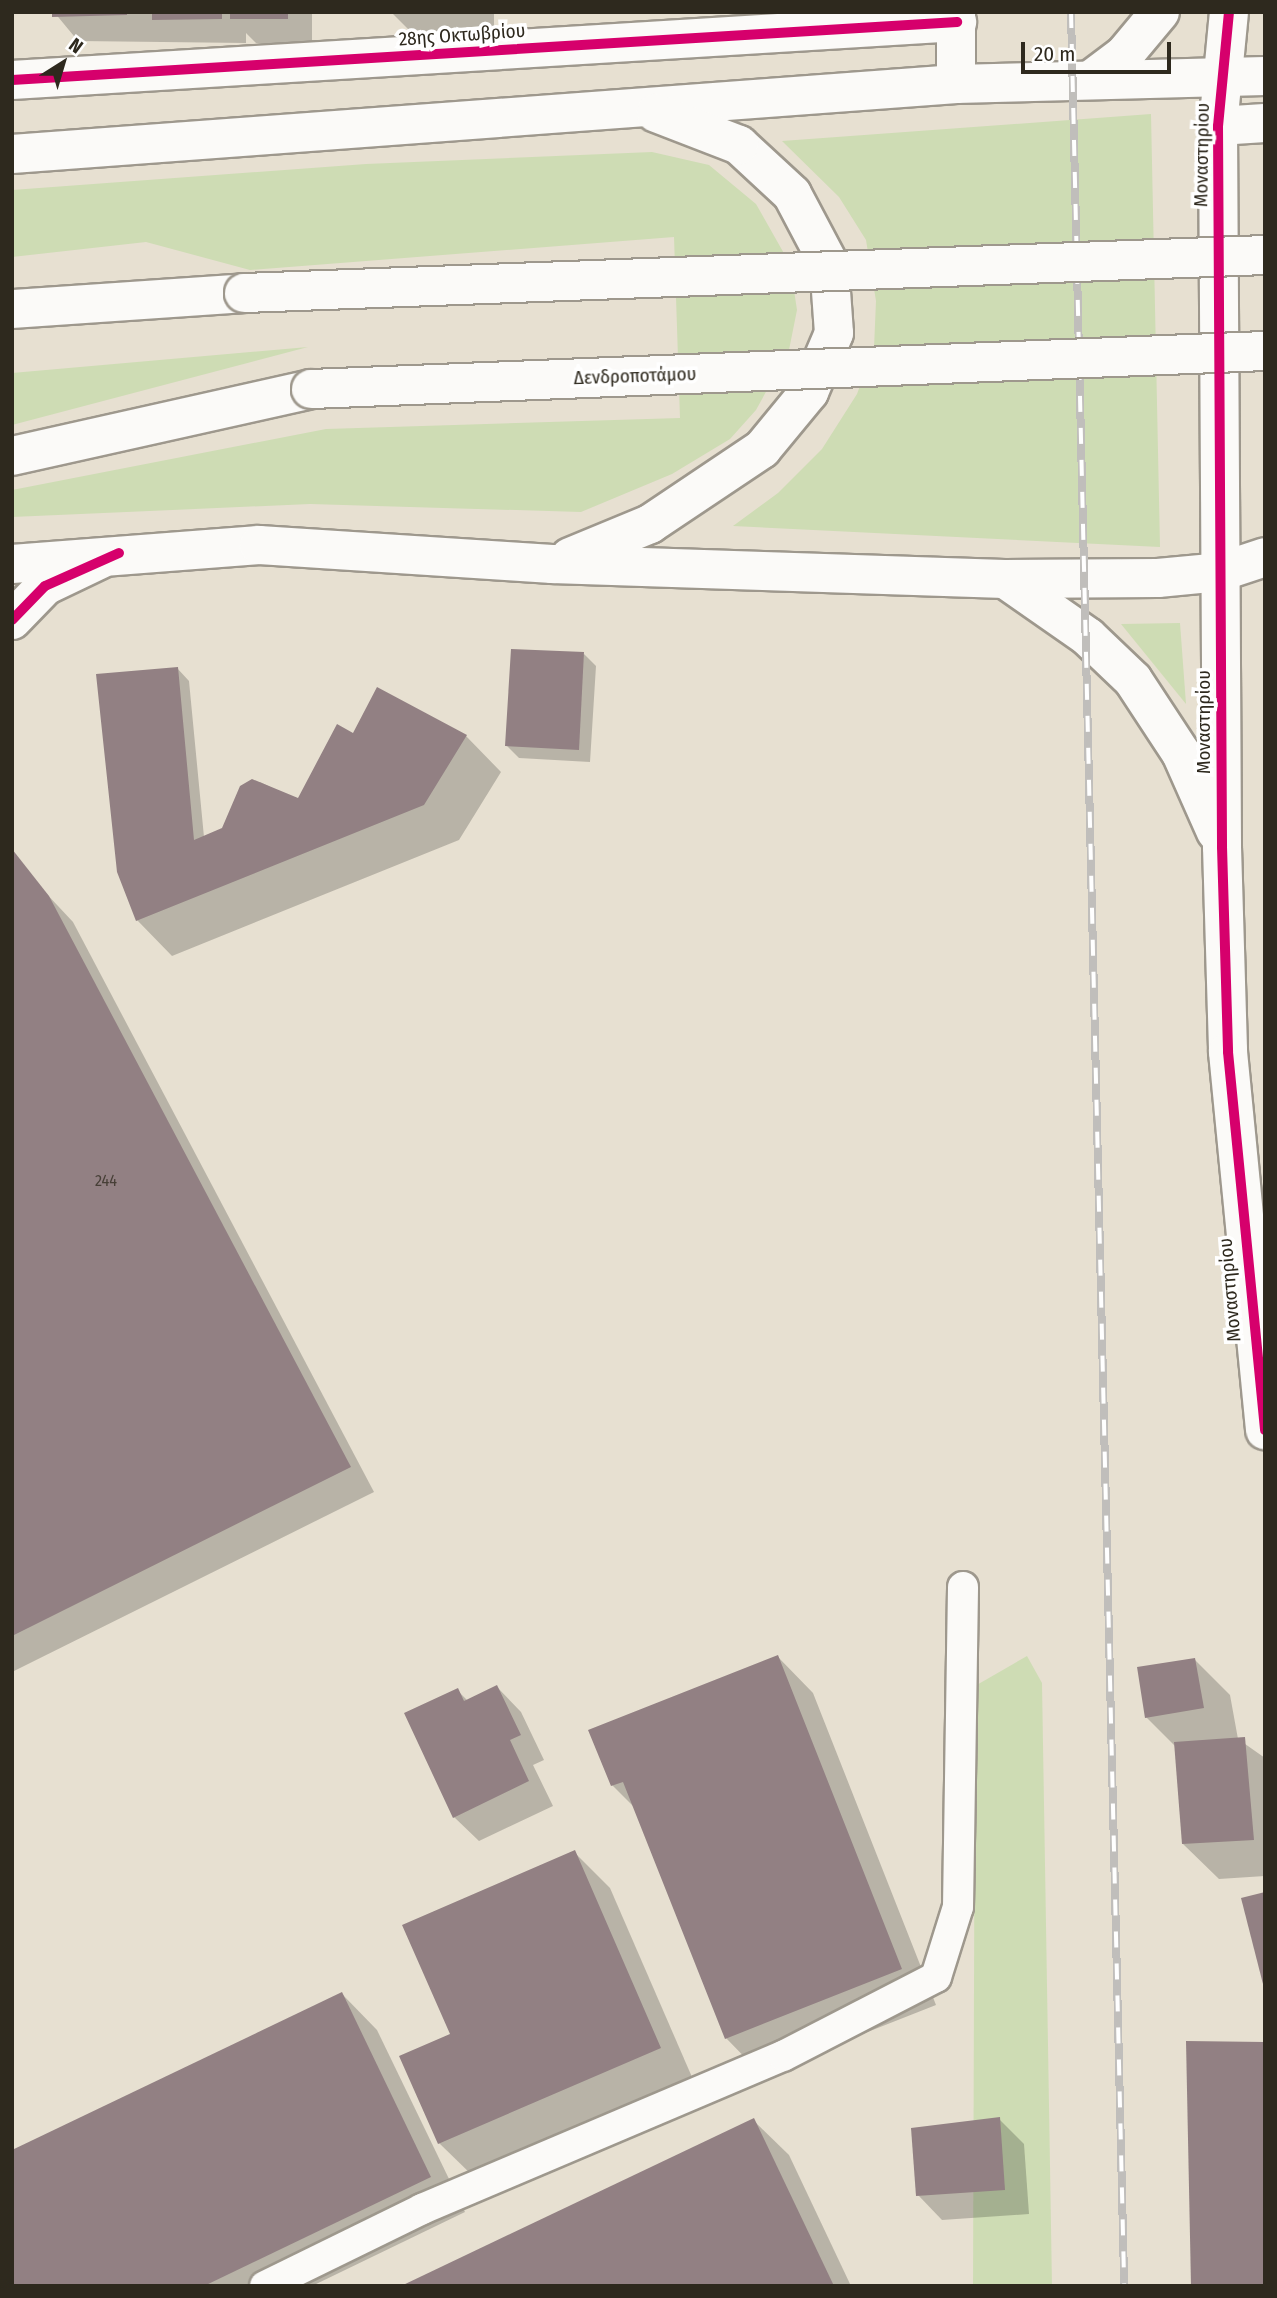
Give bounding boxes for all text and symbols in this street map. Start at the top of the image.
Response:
street label: 28ης Οκτωβρίου [398,19,526,51]
north arrow [28,28,98,98]
scale bar [1025,28,1176,72]
text: N [64,33,87,58]
text: 20 m [1034,41,1075,67]
street label: Μοναστηρίου [1190,103,1214,207]
street label: Δενδροποτάμου [573,362,697,390]
street label: Μοναστηρίου [1193,670,1215,774]
house number: 244 [95,1171,117,1191]
street label: Μοναστηρίου [1214,1237,1246,1343]

